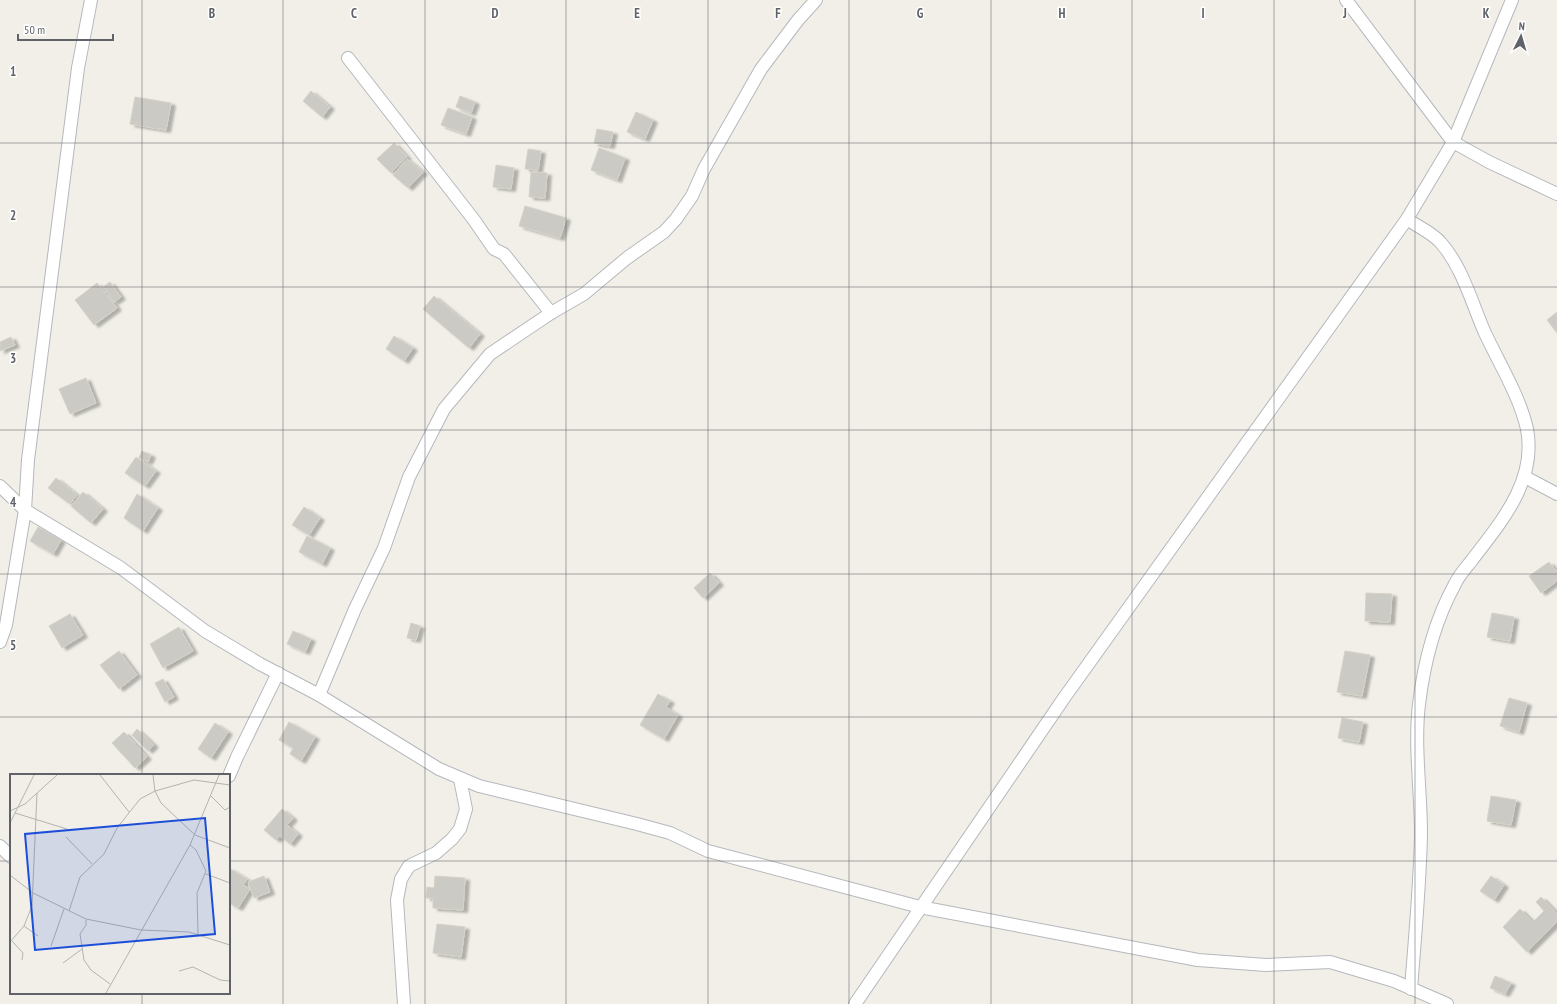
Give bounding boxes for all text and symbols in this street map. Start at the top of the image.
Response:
text: B [209,5,215,22]
text: C [351,5,357,22]
text: D [492,5,499,22]
text: E [634,5,640,22]
text: F [775,5,781,22]
text: G [917,5,924,22]
text: H [1059,5,1066,22]
text: I [1201,5,1205,22]
text: J [1342,5,1347,22]
text: K [1483,5,1490,22]
scale bar [18,16,113,42]
north arrow [1501,16,1541,56]
text: N [1518,19,1525,33]
text: 50 m [24,22,45,37]
text: 1 [10,63,16,80]
text: 2 [10,207,16,224]
text: 3 [10,350,16,367]
text: 4 [10,494,17,511]
text: 5 [10,637,16,654]
inset map [10,774,230,994]

